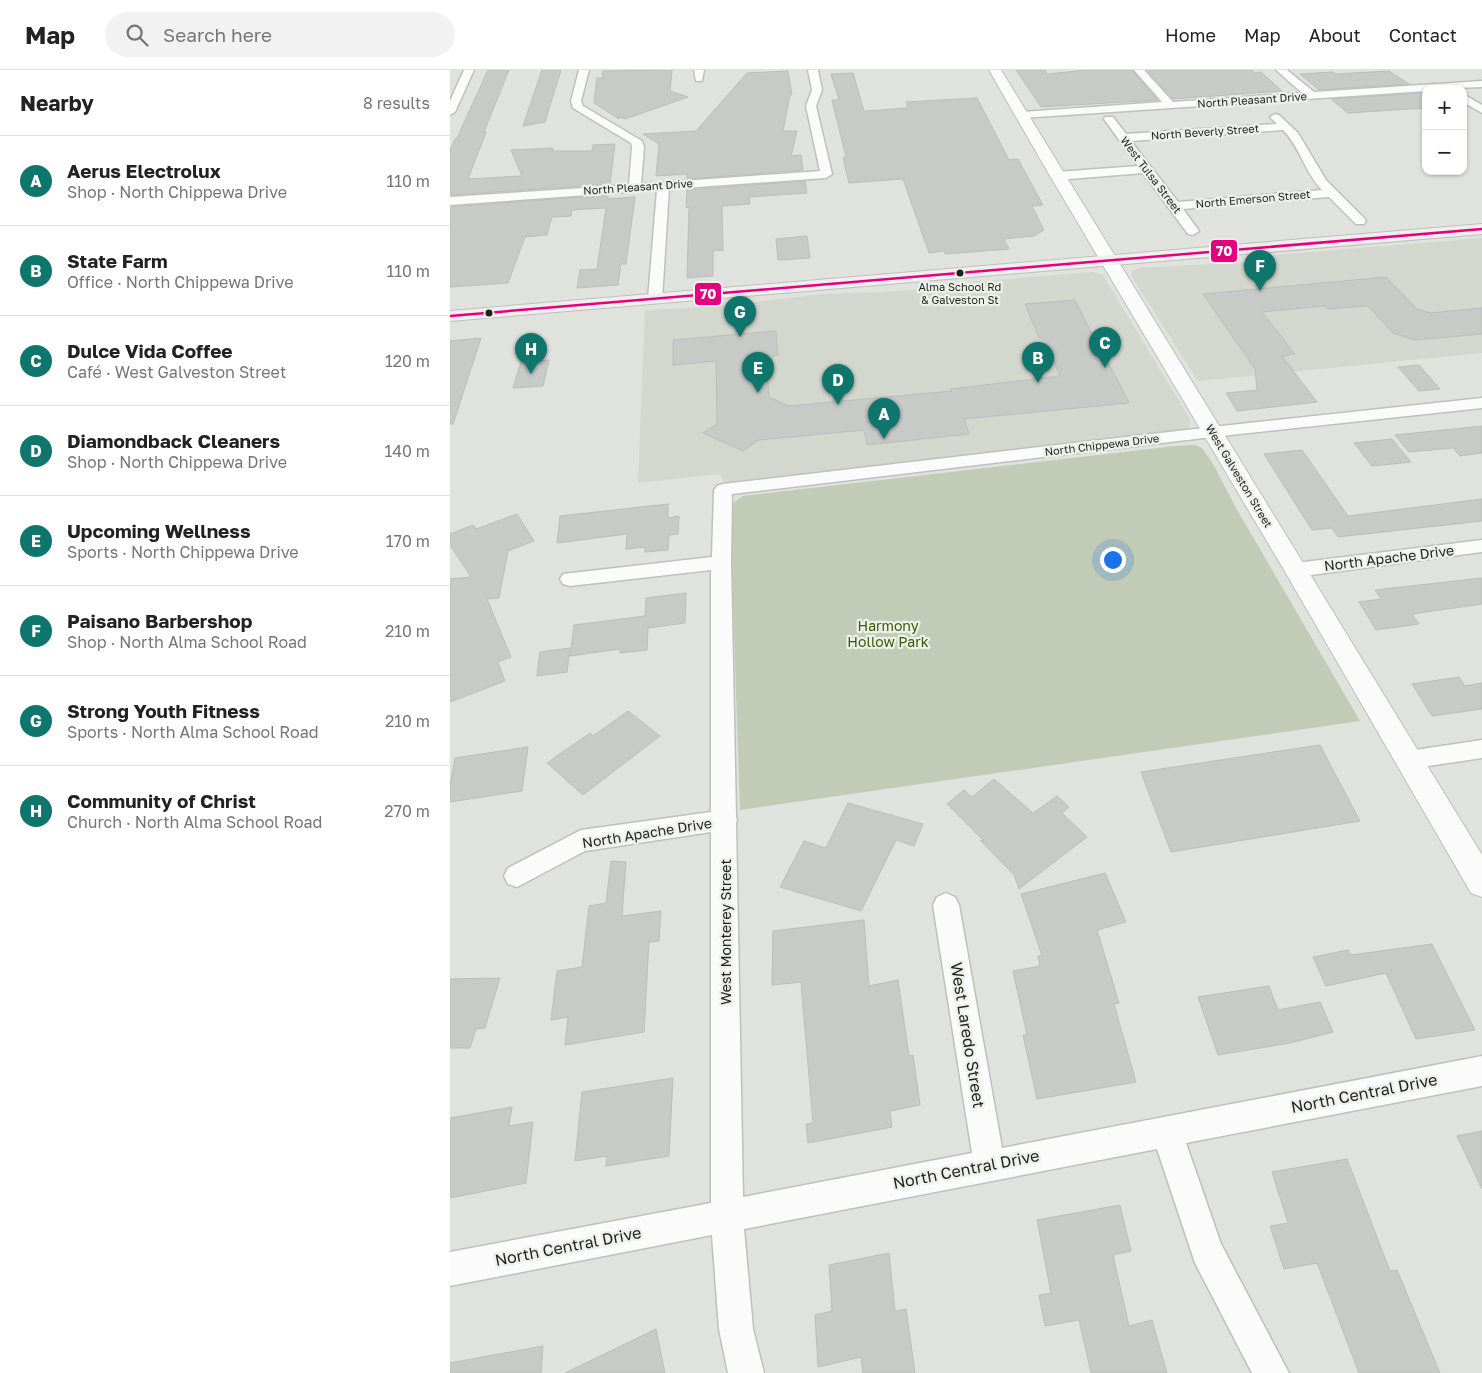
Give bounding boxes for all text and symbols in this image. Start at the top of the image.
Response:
search box [105,12,455,57]
text: Map [25,20,75,49]
icon: search [123,21,151,49]
text: Search here [163,23,272,46]
text: Home [1165,24,1216,46]
text: Map [1244,24,1281,46]
text: About [1309,24,1361,46]
text: Contact [1389,24,1457,46]
map controls [1422,85,1467,175]
button: + [1422,85,1467,130]
street label: North Pleasant Drive [1197,89,1307,110]
text: Nearby [20,90,94,116]
text: 8 results [363,93,430,113]
street label: North Beverly Street [1150,121,1259,142]
button: − [1422,130,1467,175]
street label: West Tulsa Street [1118,134,1185,216]
text: Aerus Electrolux [67,159,221,182]
text: A [30,171,42,191]
text: 110 m [386,171,430,191]
street label: North Pleasant Drive [583,176,693,197]
text: Shop · North Chippewa Drive [67,182,287,202]
street label: North Emerson Street [1195,187,1311,210]
line badge: 70 [1210,239,1238,263]
text: 70 [1216,242,1232,259]
text: State Farm [67,249,168,272]
pin: F [1244,250,1276,291]
text: B [30,261,42,281]
text: 110 m [386,261,430,281]
marker: Alma School Rd & Galveston St [955,268,965,278]
text: Office · North Chippewa Drive [67,272,293,292]
place label: Alma School Rd & Galveston St [919,280,1001,306]
line badge: 70 [694,282,722,306]
text: 70 [700,285,716,302]
pin: G [724,296,756,337]
unlabelled marker [484,308,494,318]
pin: C [1089,327,1121,368]
pin: H [515,333,547,374]
text: Dulce Vida Coffee [67,339,233,362]
pin: B [1022,342,1054,383]
text: C [30,351,42,371]
text: 120 m [385,351,430,371]
pin: E [742,352,774,393]
text: Café · West Galveston Street [67,362,286,382]
pin: D [822,364,854,405]
pin: A [868,398,900,439]
street label: West Galveston Street [1203,422,1275,530]
text: Diamondback Cleaners [67,429,280,452]
street label: North Chippewa Drive [1044,431,1160,458]
text: D [30,441,42,461]
text: 140 m [384,441,430,461]
text: Shop · North Chippewa Drive [67,452,287,472]
text: Upcoming Wellness [67,519,251,542]
text: E [31,531,41,551]
text: 170 m [386,531,430,551]
street label: North Apache Drive [1323,541,1455,574]
text: Sports · North Chippewa Drive [67,542,299,562]
your location [1100,547,1126,573]
text: Paisano Barbershop [67,609,252,632]
park label: Harmony Hollow Park [847,617,929,650]
text: F [31,621,41,641]
text: 210 m [385,621,430,641]
text: Shop · North Alma School Road [67,632,307,652]
text: Strong Youth Fitness [67,699,260,722]
text: G [30,711,42,731]
text: 210 m [385,711,430,731]
text: Sports · North Alma School Road [67,722,319,742]
text: Community of Christ [67,789,256,812]
text: H [30,801,42,821]
text: 270 m [384,801,430,821]
text: Church · North Alma School Road [67,812,322,832]
street label: North Apache Drive [581,814,713,851]
street label: West Monterey Street [717,859,734,1005]
street label: West Laredo Street [947,961,989,1109]
street label: North Central Drive [1289,1069,1439,1117]
street label: North Central Drive [891,1145,1041,1193]
street label: North Central Drive [493,1222,643,1270]

